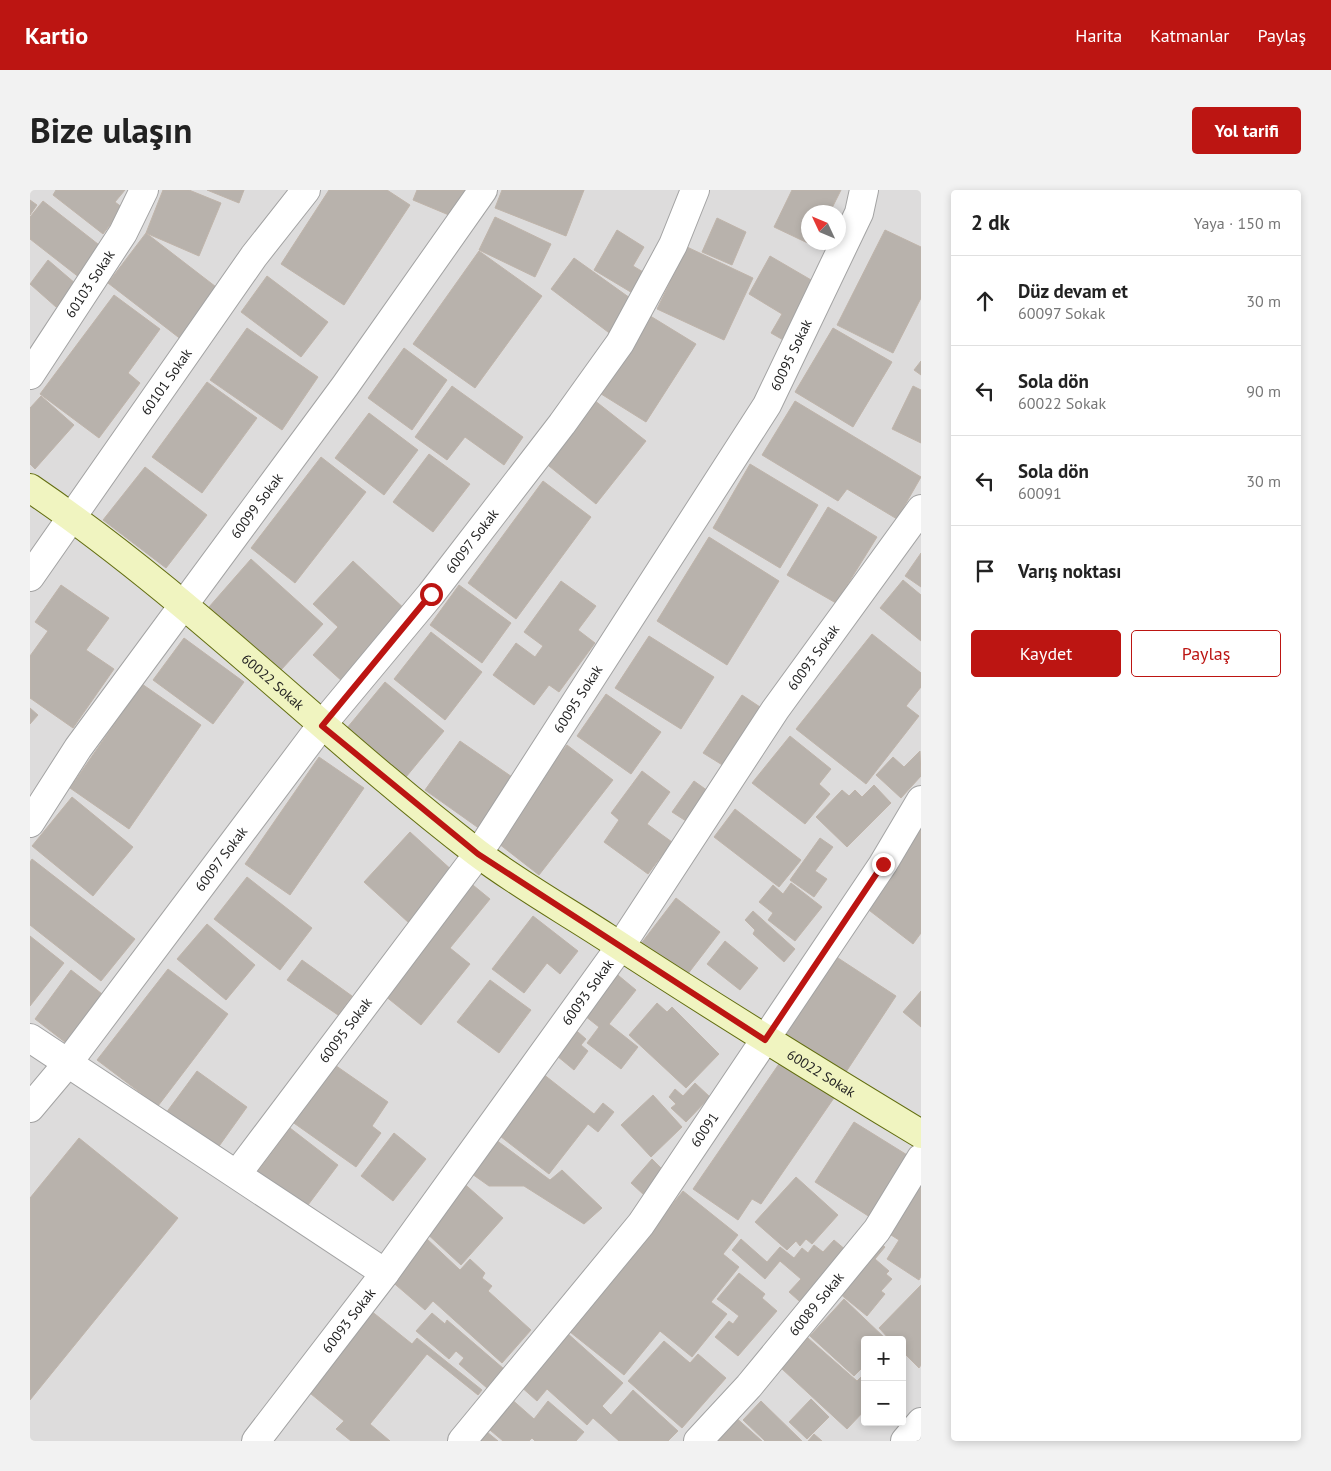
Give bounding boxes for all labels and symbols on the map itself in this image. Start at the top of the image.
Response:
north arrow [801,205,846,250]
street label: 60103 Sokak [61,246,119,321]
street label: 60095 Sokak [766,316,816,394]
street label: 60101 Sokak [137,345,196,419]
street label: 60099 Sokak [226,469,287,542]
street label: 60097 Sokak [441,505,502,577]
route start [420,583,443,606]
street label: 60093 Sokak [783,621,843,694]
street label: 60022 Sokak [238,650,308,714]
street label: 60095 Sokak [549,661,606,736]
street label: 60097 Sokak [191,823,251,895]
route end [872,853,895,876]
street label: 60093 Sokak [558,955,618,1029]
street label: 60095 Sokak [315,994,376,1067]
street label: 60022 Sokak [784,1045,859,1101]
street label: 60091 [686,1109,723,1151]
street label: 60089 Sokak [785,1268,848,1340]
street label: 60093 Sokak [318,1284,379,1357]

